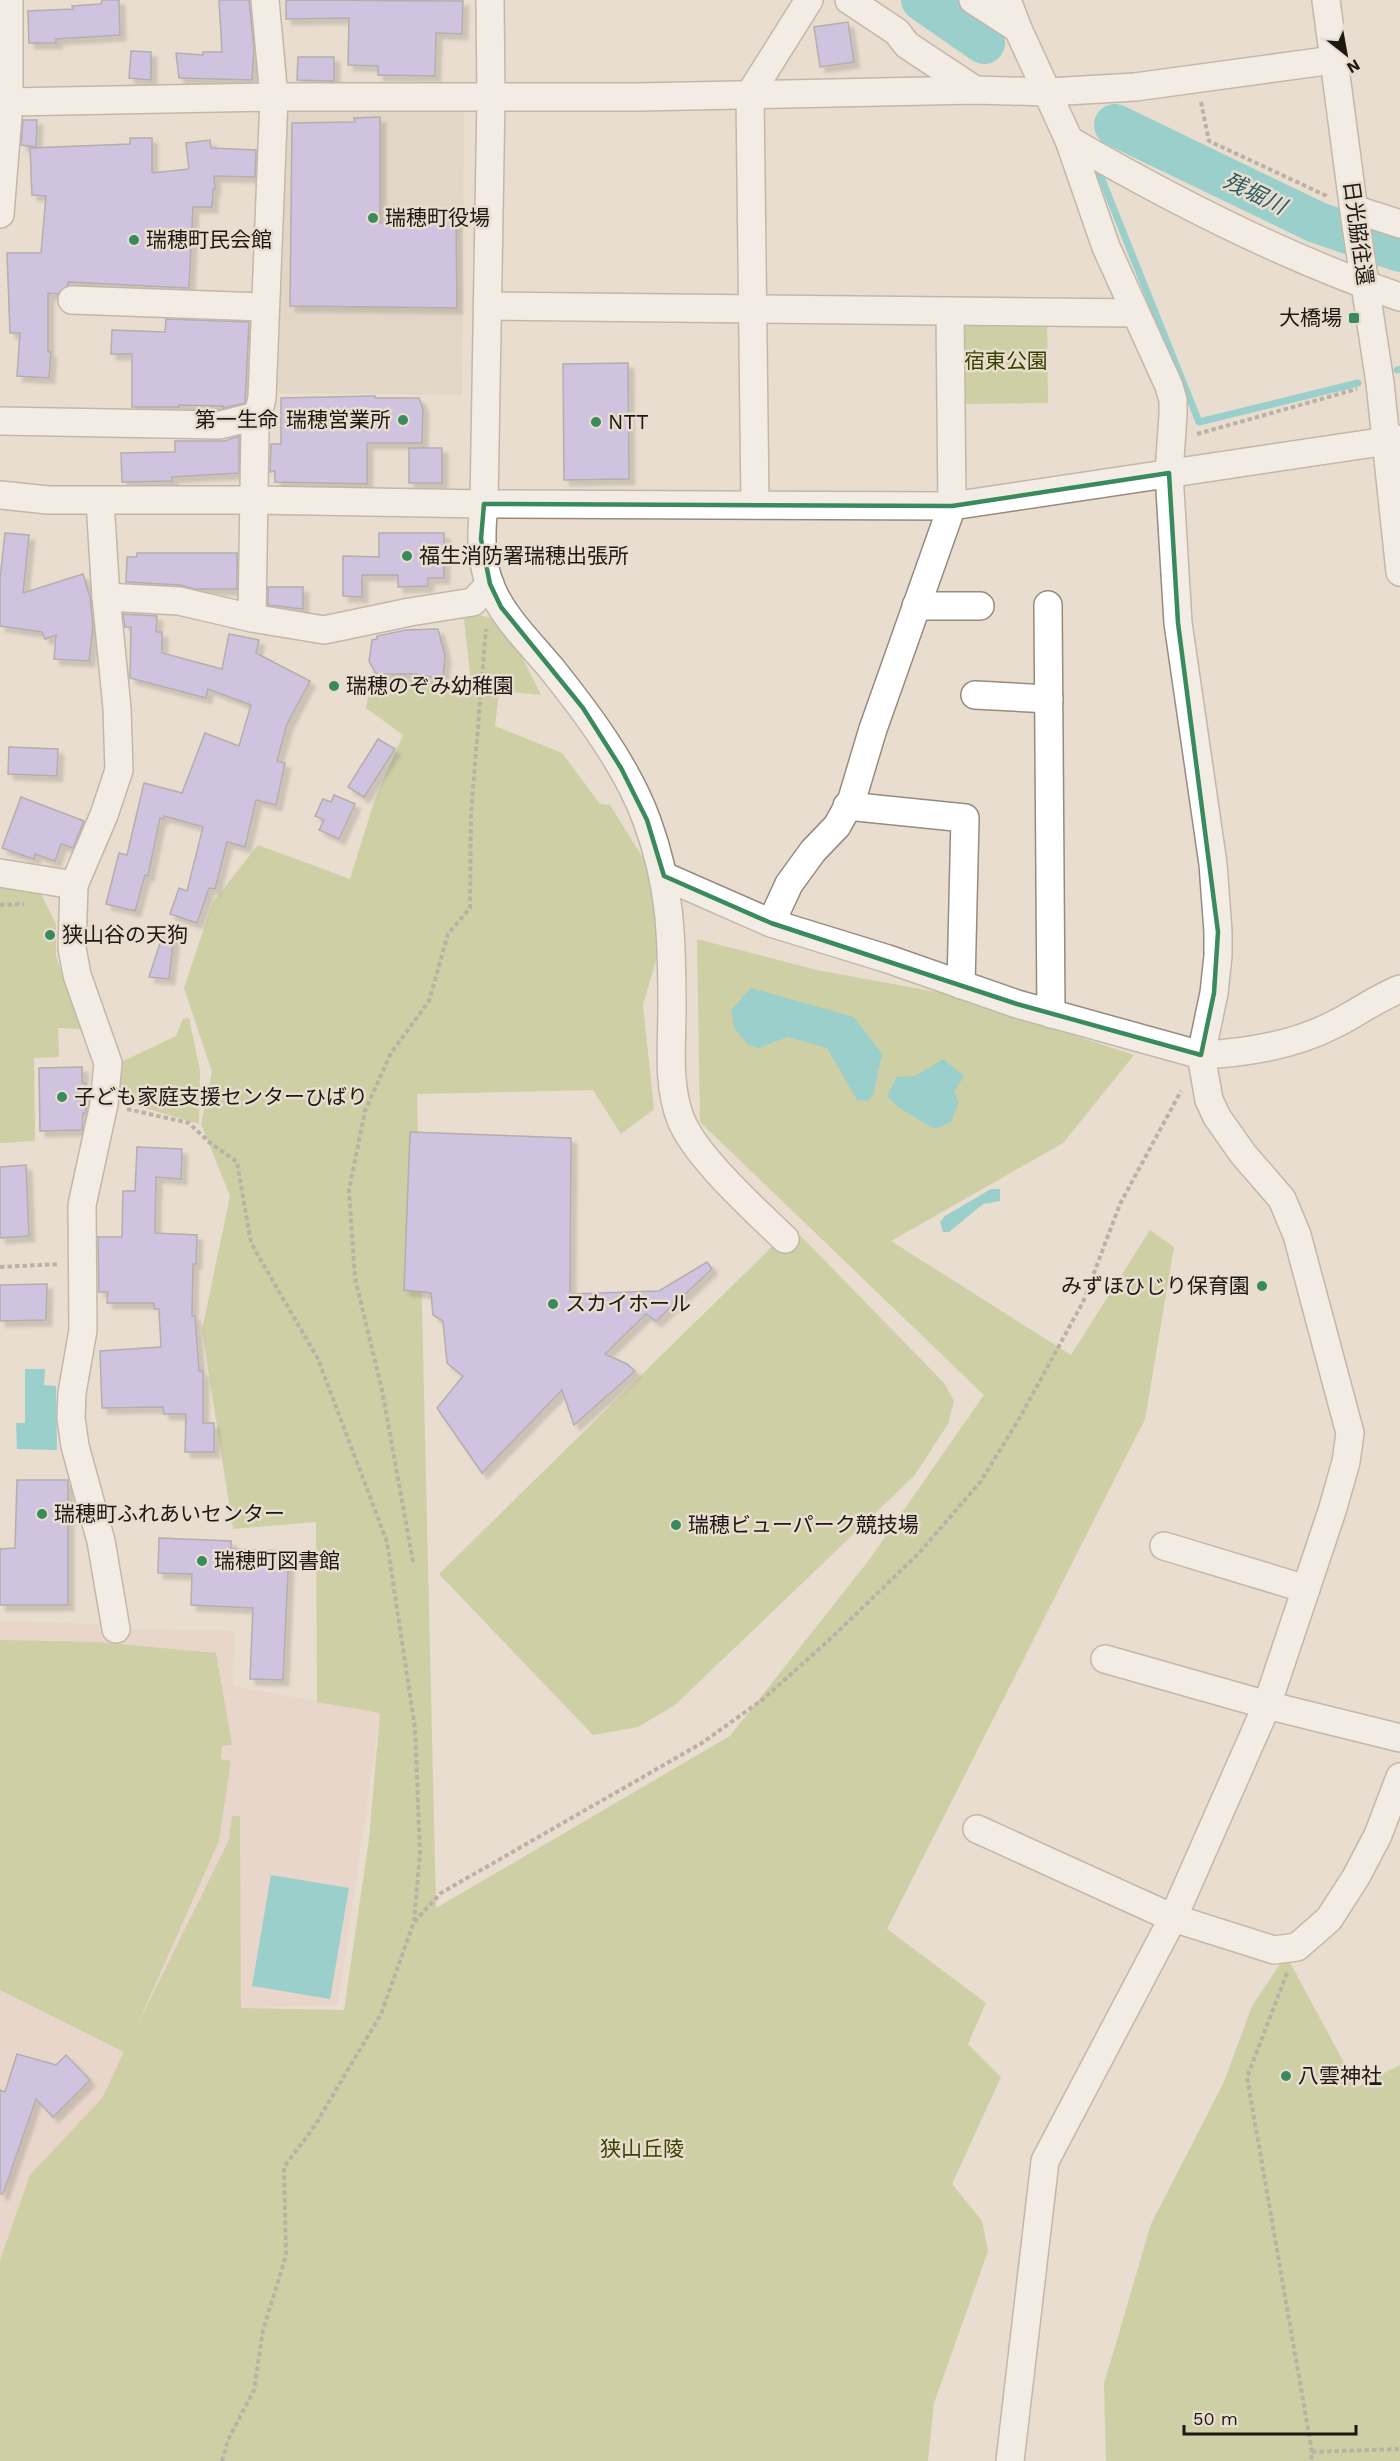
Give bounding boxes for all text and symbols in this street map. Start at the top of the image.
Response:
north arrow [1316,24,1376,84]
text: N [1343,55,1363,78]
water label: 残堀川 [1220,168,1292,220]
street label: 日光脇往還 [1339,179,1378,287]
place label: 瑞穂町役場 [385,205,490,230]
marker: 瑞穂町役場 [366,211,380,225]
place label: 瑞穂町民会館 [146,227,272,252]
marker: 瑞穂町民会館 [127,233,141,247]
place label: 大橋場 [1279,305,1342,330]
marker: 大橋場 [1347,311,1361,325]
park label: 宿東公園 [964,348,1048,373]
place label: 第一生命 瑞穂営業所 [195,407,391,432]
place label: NTT [608,409,649,434]
marker: 第一生命 瑞穂営業所 [396,413,410,427]
marker: NTT [589,415,603,429]
place label: 福生消防署瑞穂出張所 [419,543,629,568]
marker: 福生消防署瑞穂出張所 [400,549,414,563]
place label: 瑞穂のぞみ幼稚園 [346,673,514,698]
marker: 瑞穂のぞみ幼稚園 [327,679,341,693]
place label: 狭山谷の天狗 [62,922,188,947]
marker: 狭山谷の天狗 [43,928,57,942]
place label: 子ども家庭支援センターひばり [74,1084,368,1109]
marker: 子ども家庭支援センターひばり [55,1090,69,1104]
place label: みずほひじり保育園 [1061,1273,1250,1298]
marker: みずほひじり保育園 [1255,1279,1269,1293]
place label: スカイホール [565,1291,691,1316]
marker: スカイホール [546,1297,560,1311]
place label: 瑞穂町ふれあいセンター [54,1501,285,1526]
marker: 瑞穂町ふれあいセンター [35,1507,49,1521]
place label: 瑞穂ビューパーク競技場 [688,1512,919,1537]
marker: 瑞穂ビューパーク競技場 [669,1518,683,1532]
place label: 瑞穂町図書館 [214,1548,340,1573]
marker: 瑞穂町図書館 [195,1554,209,1568]
place label: 八雲神社 [1298,2063,1382,2088]
marker: 八雲神社 [1279,2069,1293,2083]
park label: 狭山丘陵 [600,2136,684,2161]
scale bar [1184,2398,1356,2436]
text: 50 m [1193,2408,1238,2429]

